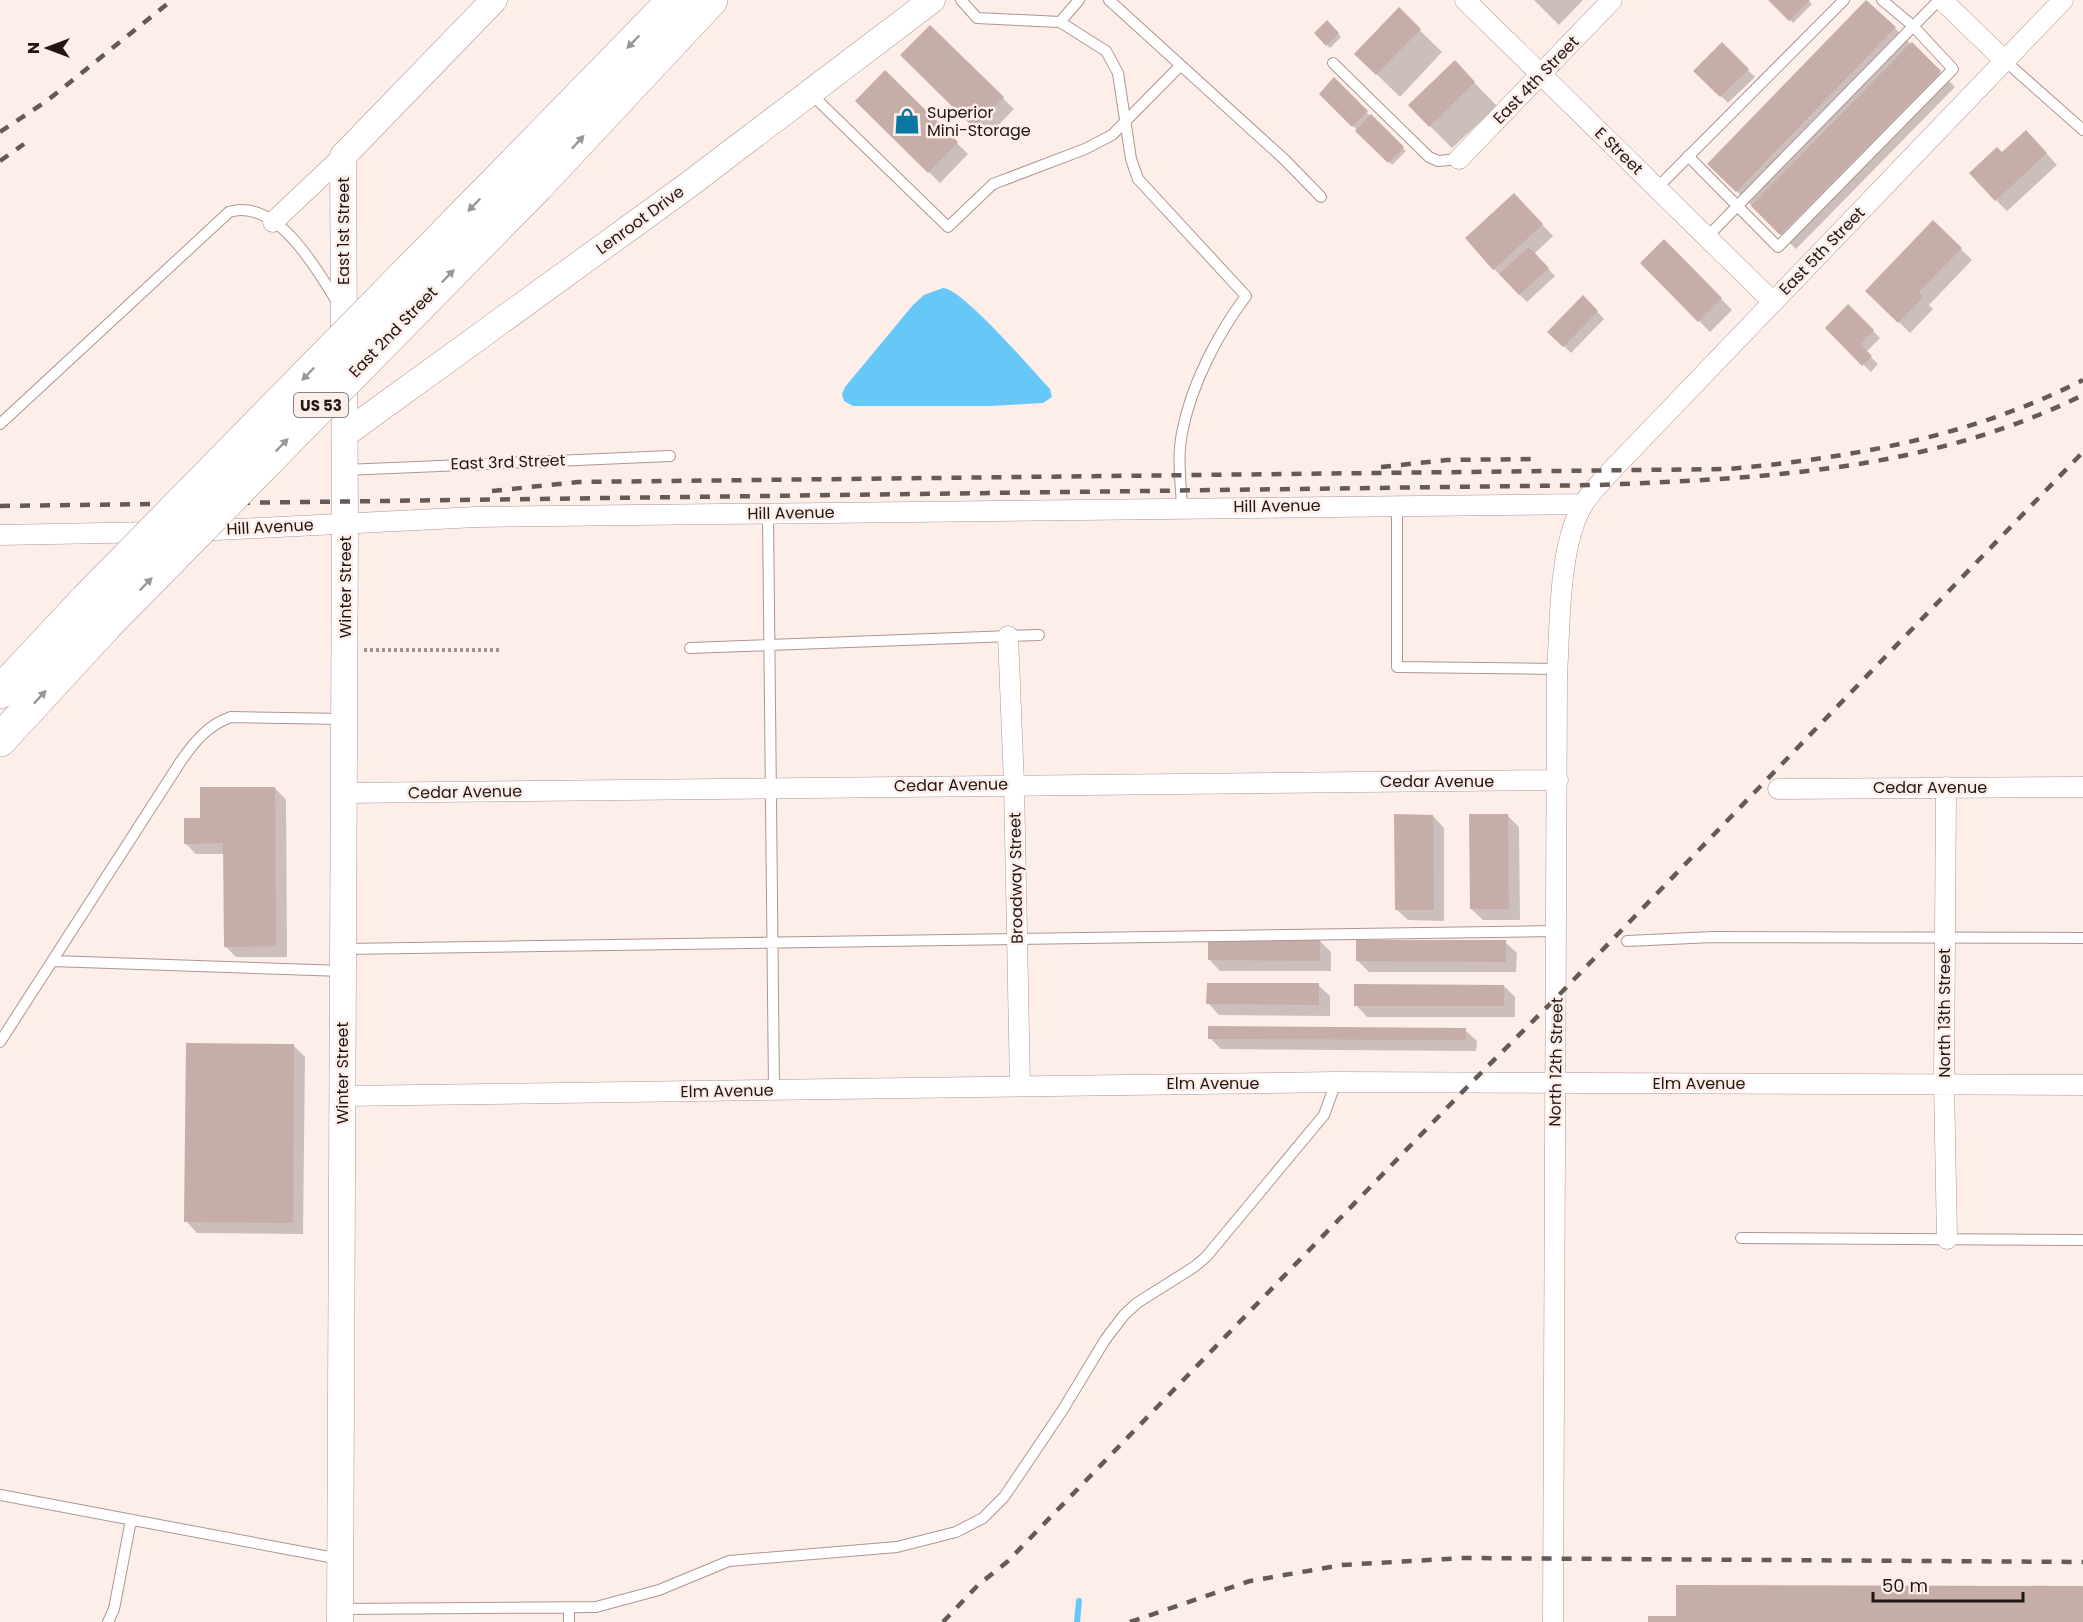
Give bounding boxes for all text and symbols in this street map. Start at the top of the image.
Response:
north arrow [18,18,78,78]
street label: East 4th Street [1488,31,1584,129]
one-way arrow [626,34,640,49]
text: N [22,42,45,54]
place label: Superior Mini-Storage [927,101,1031,142]
shop icon: Superior Mini-Storage [892,106,922,136]
street label: E Street [1590,122,1648,180]
one-way arrow [570,135,584,149]
street label: East 1st Street [332,177,355,285]
street label: Lenroot Drive [591,180,689,260]
one-way arrow [467,198,481,212]
street label: East 5th Street [1774,202,1870,300]
one-way arrow [441,269,455,283]
street label: East 2nd Street [343,281,443,383]
one-way arrow [301,367,315,381]
road number: US 53 [294,393,348,417]
one-way arrow [275,438,289,452]
street label: East 3rd Street [450,448,566,475]
street label: Hill Avenue [1233,494,1321,518]
street label: Hill Avenue [747,501,835,525]
street label: Hill Avenue [226,513,314,541]
street label: Winter Street [334,536,357,638]
one-way arrow [139,577,153,592]
one-way arrow [32,691,46,705]
street label: Cedar Avenue [1380,770,1494,793]
street label: Cedar Avenue [894,773,1008,797]
street label: Cedar Avenue [1873,776,1987,799]
street label: Cedar Avenue [408,780,522,804]
street label: Broadway Street [1003,812,1029,944]
street label: North 13th Street [1933,948,1956,1078]
street label: North 12th Street [1543,997,1569,1127]
street label: Winter Street [331,1022,354,1124]
street label: Elm Avenue [1167,1072,1260,1095]
street label: Elm Avenue [1653,1072,1746,1095]
street label: Elm Avenue [680,1079,774,1103]
scale bar [1873,1565,2023,1603]
text: 50 m [1882,1573,1928,1598]

